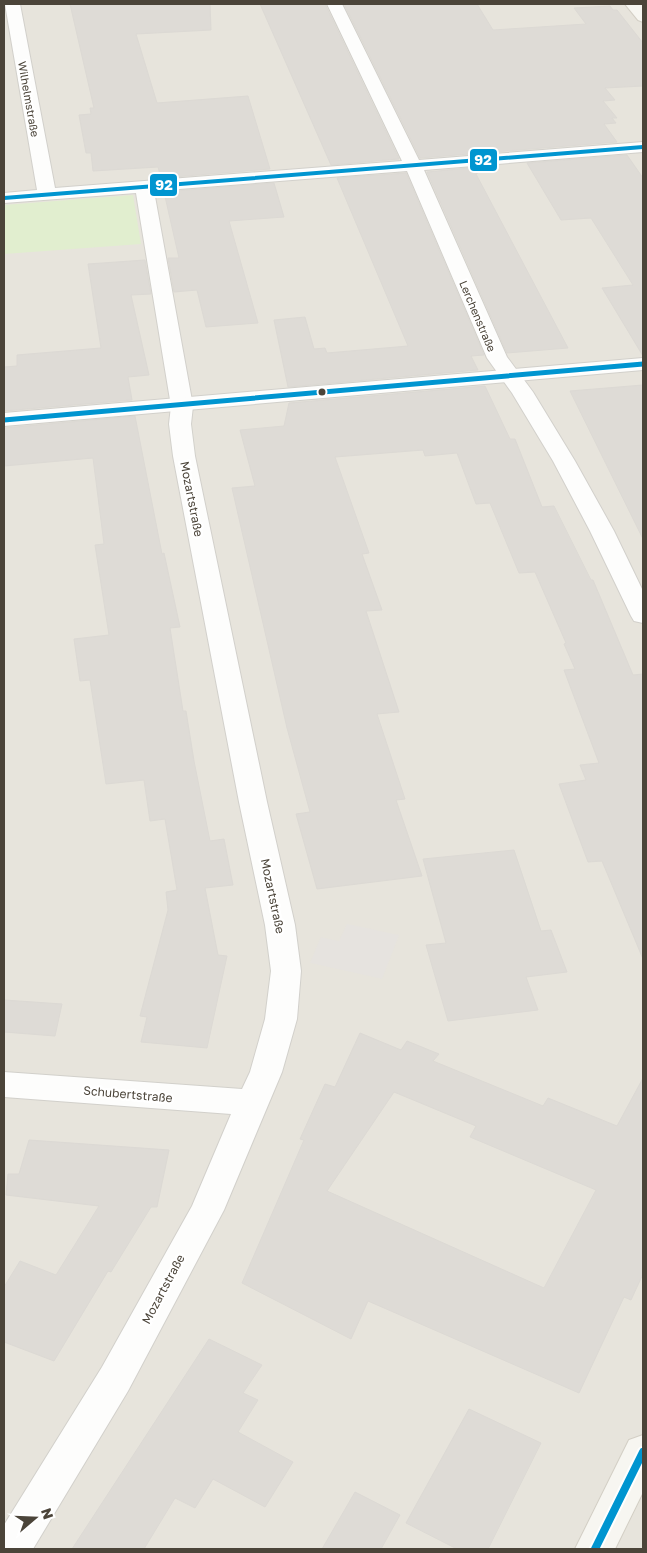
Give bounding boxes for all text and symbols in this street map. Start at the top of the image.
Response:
street label: Wilhelmstraße [16,60,42,138]
line badge: 92 [469,148,498,172]
text: 92 [474,151,492,168]
line badge: 92 [149,173,178,197]
text: 92 [155,176,173,193]
street label: Lerchenstraße [457,278,499,354]
unlabelled marker [317,387,327,397]
street label: Mozartstraße [177,460,207,538]
street label: Mozartstraße [258,857,288,935]
street label: Schubertstraße [83,1083,173,1105]
street label: Mozartstraße [138,1252,188,1326]
north arrow [10,1493,60,1543]
text: N [38,1506,58,1521]

